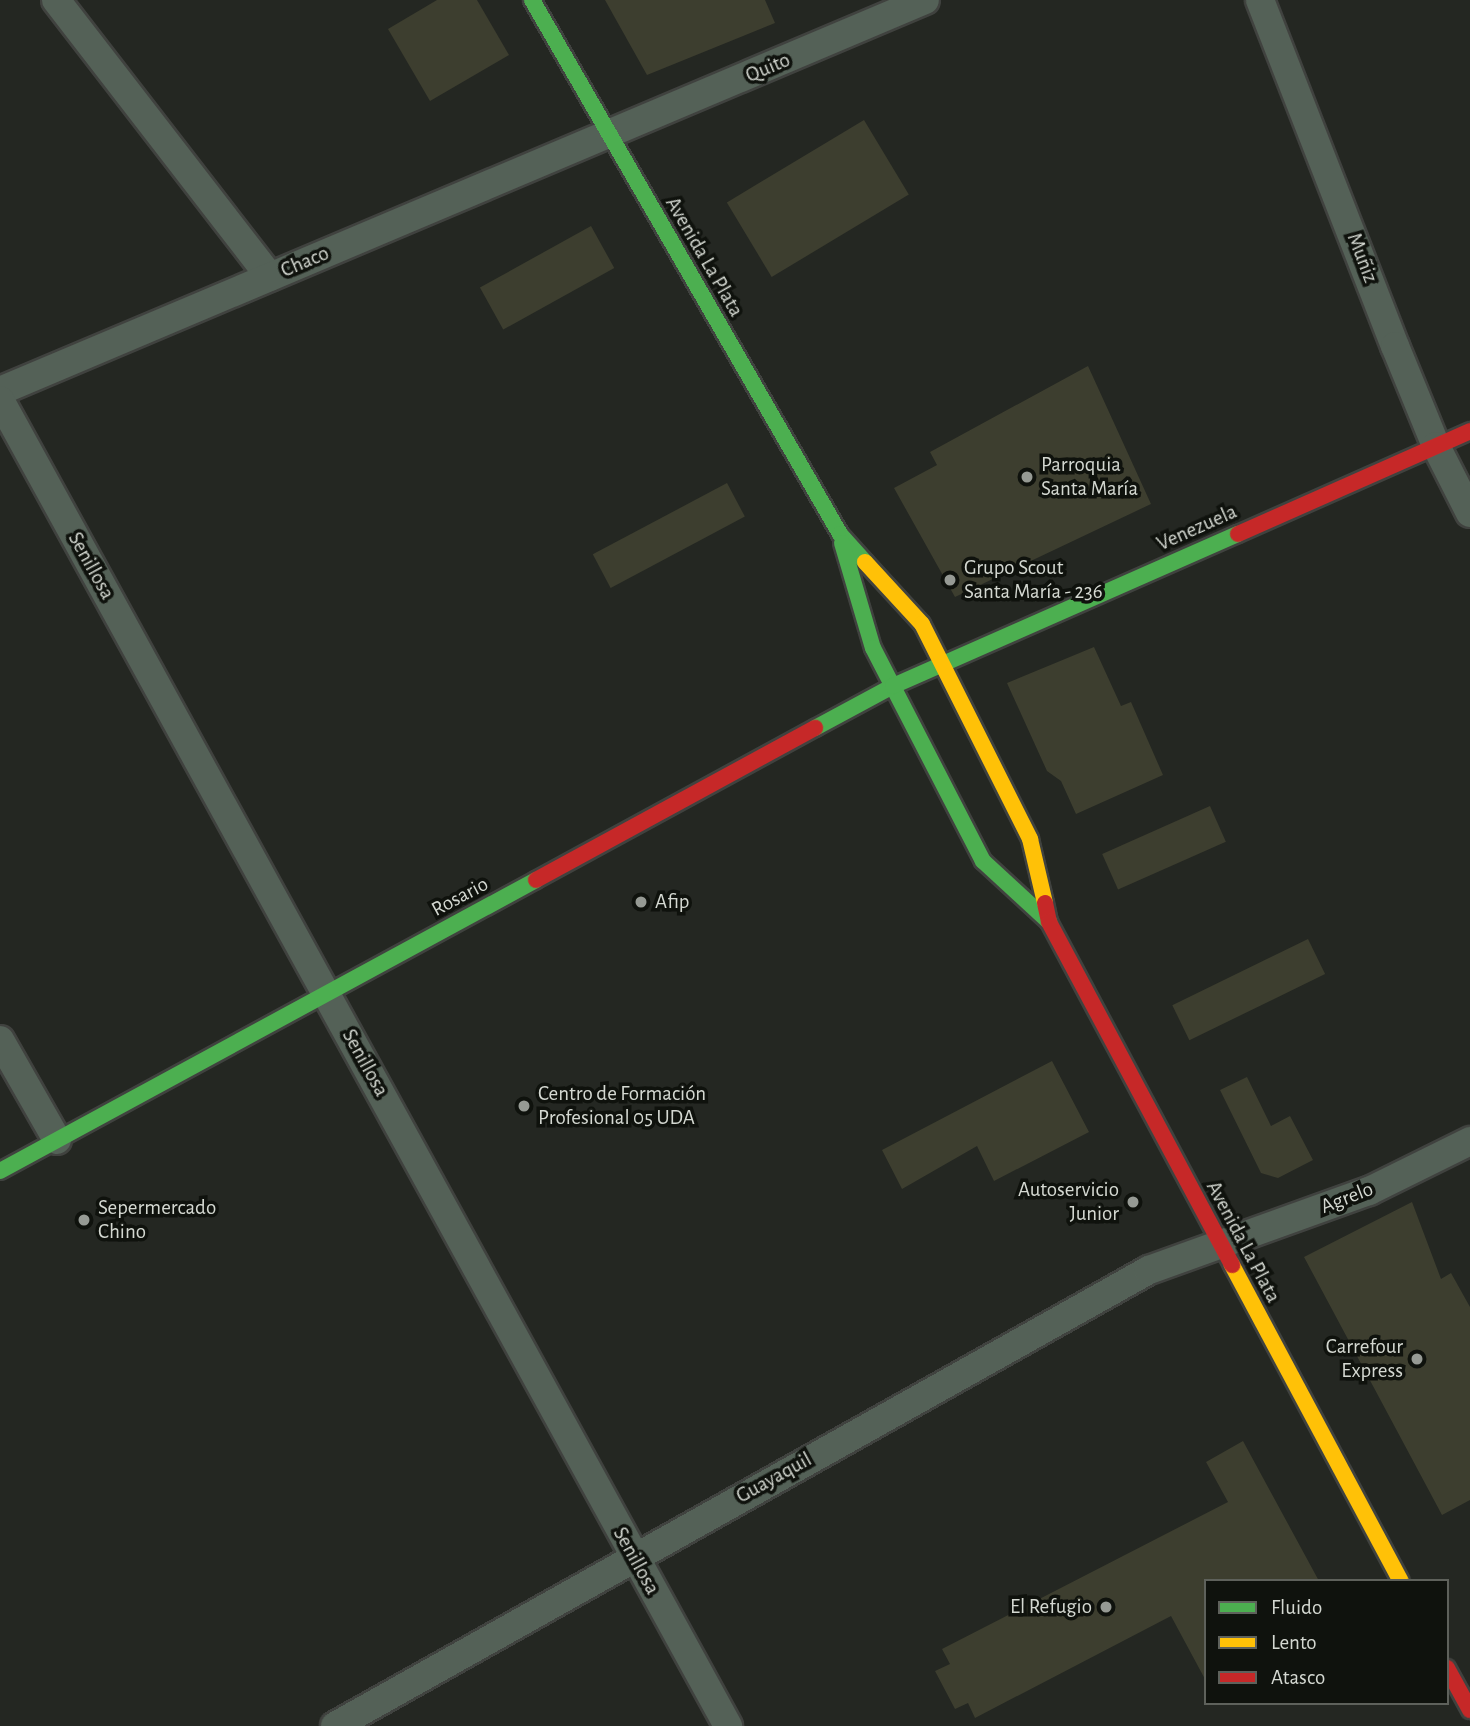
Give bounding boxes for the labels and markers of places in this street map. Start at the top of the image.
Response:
place label: Parroquia Santa María [1041,452,1138,502]
marker: Parroquia Santa María [1019,469,1035,485]
place label: Grupo Scout Santa María - 236 [964,555,1103,605]
marker: Grupo Scout Santa María - 236 [942,572,958,588]
place label: Afip [655,889,689,915]
marker: Afip [633,894,649,910]
place label: Centro de Formación Profesional 05 UDA [538,1081,706,1131]
marker: Centro de Formación Profesional 05 UDA [516,1098,532,1114]
place label: Autoservicio Junior [1018,1177,1119,1227]
marker: Autoservicio Junior [1125,1194,1141,1210]
place label: Sepermercado Chino [98,1195,216,1245]
marker: Sepermercado Chino [76,1212,92,1228]
place label: Carrefour Express [1326,1334,1403,1384]
marker: Carrefour Express [1409,1351,1425,1367]
place label: El Refugio [1010,1594,1092,1620]
marker: El Refugio [1098,1599,1114,1615]

